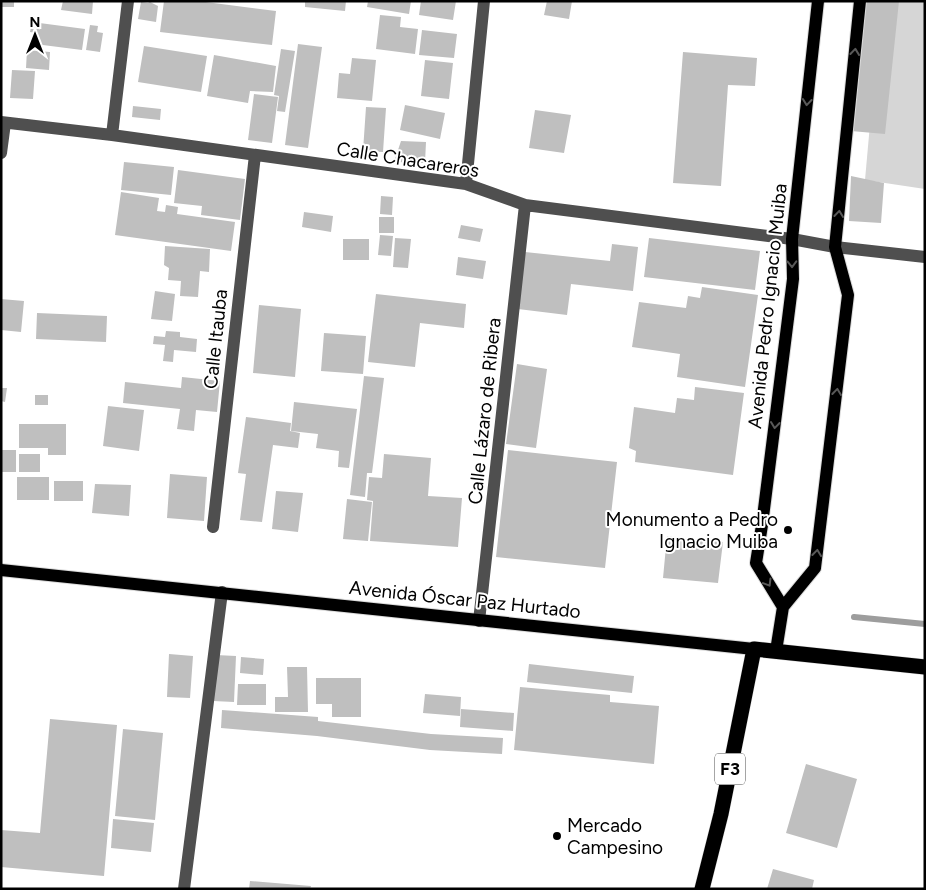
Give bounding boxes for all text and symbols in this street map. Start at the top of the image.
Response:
north arrow [10,10,60,60]
text: N [30,14,40,31]
one-way arrow [849,48,860,56]
one-way arrow [802,98,813,106]
street label: Calle Chacareros [335,137,481,182]
street label: Avenida Pedro Ignacio Muiba [743,182,792,430]
one-way arrow [833,210,844,218]
one-way arrow [787,260,798,268]
street label: Calle Itauba [199,288,232,390]
street label: Calle Lázaro de Ribera [463,317,506,506]
one-way arrow [831,387,841,396]
one-way arrow [770,421,780,429]
place label: Monumento a Pedro Ignacio Muiba [606,508,778,553]
marker: Monumento a Pedro Ignacio Muiba [782,524,794,536]
one-way arrow [811,549,822,557]
street label: Avenida Óscar Paz Hurtado [348,576,582,623]
one-way arrow [762,577,771,586]
road number: F3 [715,754,745,784]
place label: Mercado Campesino [567,814,663,859]
marker: Mercado Campesino [551,830,563,842]

